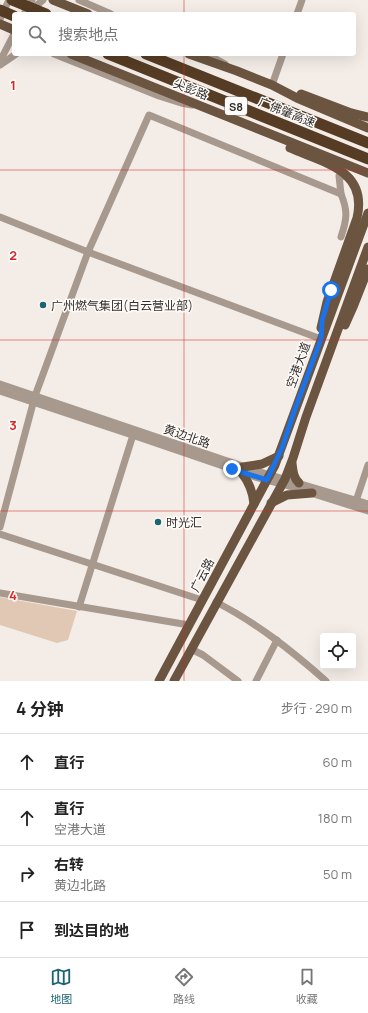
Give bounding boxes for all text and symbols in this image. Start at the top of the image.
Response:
search box [12,12,356,56]
icon: search [26,23,48,45]
text: 搜索地点 [58,24,118,45]
street label: 尖彭路 [171,74,211,104]
text: 1 [10,76,16,94]
street label: 广佛肇高速 [256,93,318,131]
road number: S8 [225,97,247,115]
text: 2 [9,246,17,264]
route start [322,281,340,299]
place label: 广州燃气集团(白云营业部) [51,297,193,314]
marker: 广州燃气集团(白云营业部) [38,300,48,310]
street label: 空港大道 [282,340,314,390]
text: 3 [9,416,17,434]
street label: 黄边北路 [162,420,212,452]
route end [223,460,241,478]
place label: 时光汇 [166,514,202,531]
marker: 时光汇 [153,517,163,527]
street label: 广云路 [186,555,218,595]
text: 4 [9,586,17,604]
map controls [320,633,356,669]
button: locate [320,633,356,669]
text: 4 分钟 [16,697,64,720]
text: 步行 · 290 m [281,699,352,717]
icon: ahead [16,751,38,773]
text: 直行 [54,752,84,773]
text: 60 m [322,753,352,771]
text: 直行 [54,798,84,819]
icon: ahead [16,807,38,829]
text: 180 m [318,809,352,827]
text: 空港大道 [54,820,106,838]
text: 右转 [54,854,84,875]
icon: right [16,863,38,885]
text: 50 m [323,865,352,883]
text: 黄边北路 [54,876,106,894]
icon: arrive [16,919,38,941]
text: 到达目的地 [54,920,129,941]
tab: 地图 [50,966,72,1006]
tab: 路线 [173,966,195,1006]
tab: 收藏 [296,966,318,1006]

